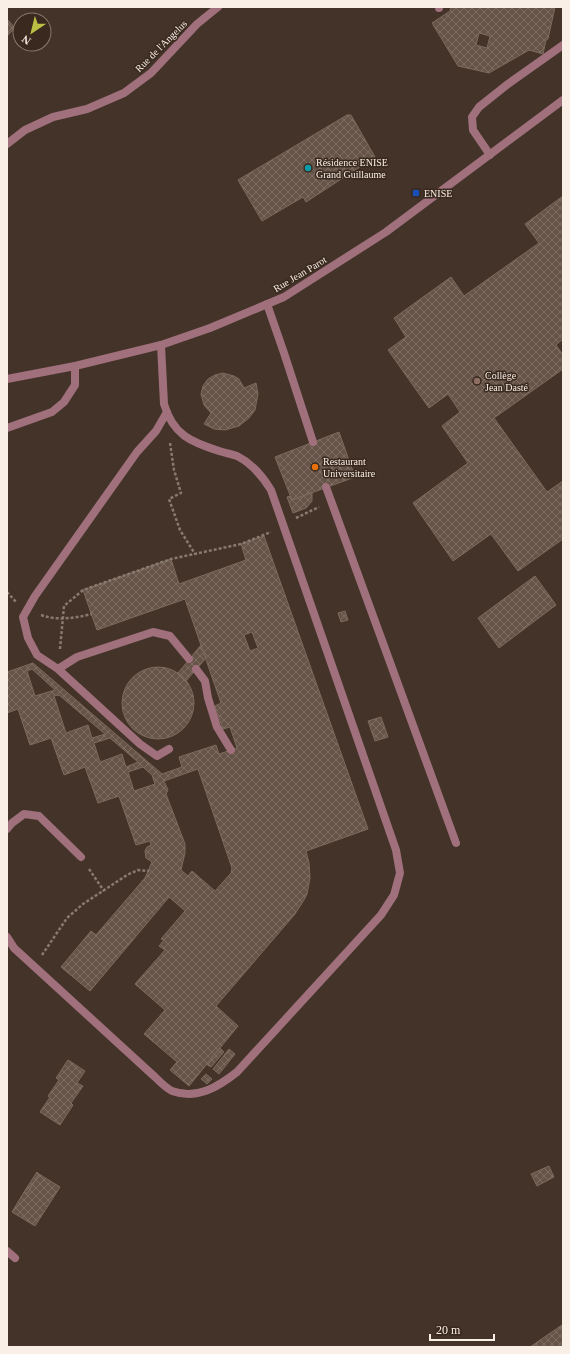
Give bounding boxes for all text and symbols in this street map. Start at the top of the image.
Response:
north arrow [12,12,52,52]
street label: Rue de l'Angelus [133,18,189,74]
text: N [20,33,33,47]
place label: Résidence ENISE Grand Guillaume [316,157,388,180]
marker: Résidence ENISE Grand Guillaume [303,163,313,173]
marker: ENISE [411,188,421,198]
place label: ENISE [424,188,452,199]
street label: Rue Jean Parot [271,254,329,294]
place label: Collège Jean Dasté [485,370,529,393]
marker: Collège Jean Dasté [472,376,482,386]
place label: Restaurant Universitaire [323,456,376,479]
marker: Restaurant Universitaire [310,462,320,472]
scale bar [430,1316,494,1342]
text: 20 m [436,1323,461,1337]

